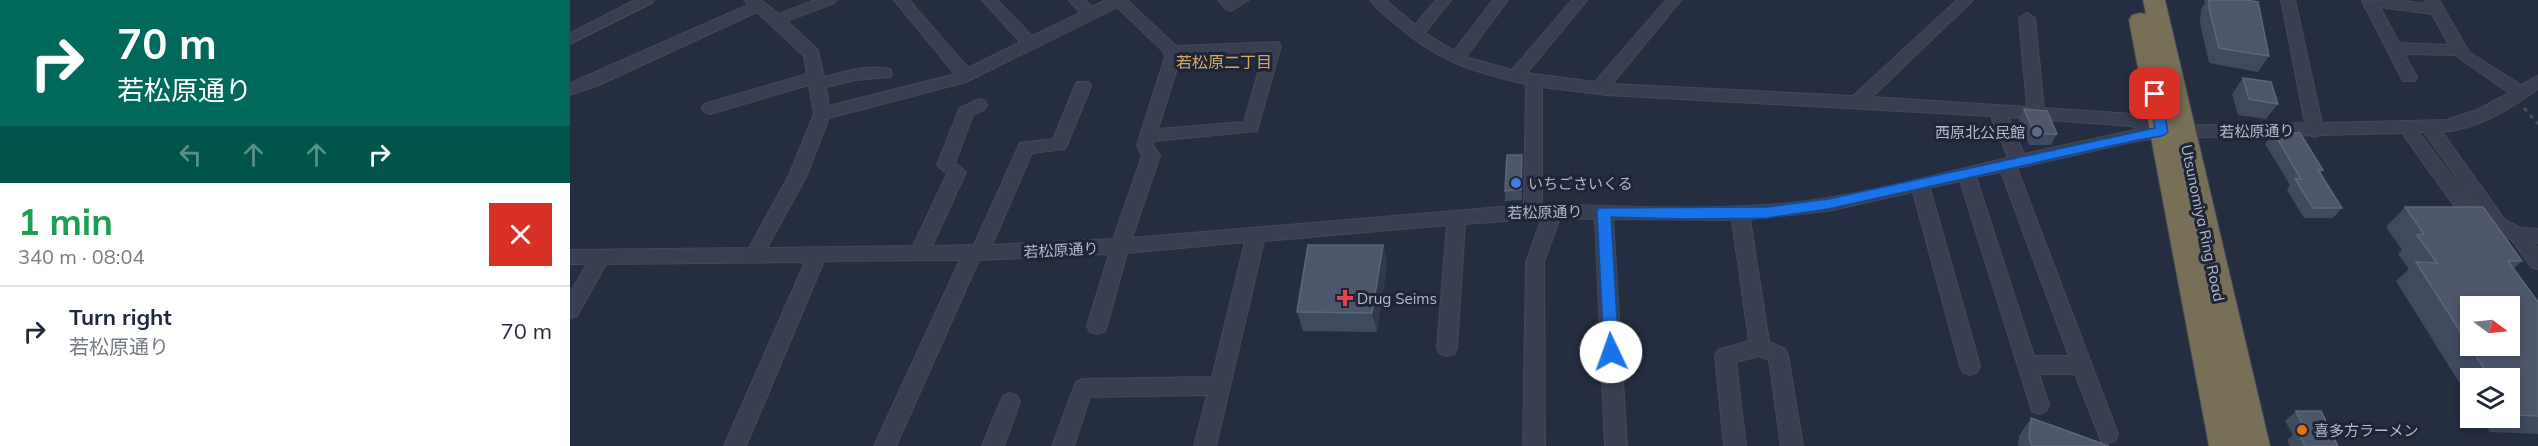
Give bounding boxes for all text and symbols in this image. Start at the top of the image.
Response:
text: 70 m [117,17,217,70]
icon: right [18,24,96,102]
district label: 若松原二丁目 [1176,52,1272,72]
pin [2129,68,2180,119]
text: 若松原通り [117,73,252,107]
icon: arrive [2138,77,2171,110]
street label: 若松原通り [2219,121,2295,141]
place label: 西原北公民館 [1935,123,2025,142]
marker: 西原北公民館 [2030,125,2044,139]
icon: left [174,138,207,171]
icon: ahead [237,138,270,171]
icon: ahead [300,138,333,171]
icon: right [363,138,396,171]
street label: Utsunomiya Ring Road [2177,143,2229,303]
place label: いちごさいくる [1528,174,1633,193]
marker: いちごさいくる [1509,176,1523,190]
text: 1 min [18,199,113,244]
street label: 若松原通り [1507,202,1583,222]
button: close [489,203,552,266]
street label: 若松原通り [1023,239,1099,261]
text: 340 m · 08:04 [18,244,144,269]
place label: Drug Seims [1357,289,1437,308]
marker: Drug Seims [1338,291,1352,305]
north arrow [2460,296,2520,356]
map controls [2460,296,2520,428]
text: Turn right [69,303,172,331]
icon: right [18,315,51,348]
text: 70 m [501,317,552,345]
position arrow [1579,320,1643,384]
text: 若松原通り [69,334,169,359]
button: layers [2460,368,2520,428]
place label: 喜多方ラーメン [2314,421,2418,440]
marker: 喜多方ラーメン [2295,423,2309,437]

